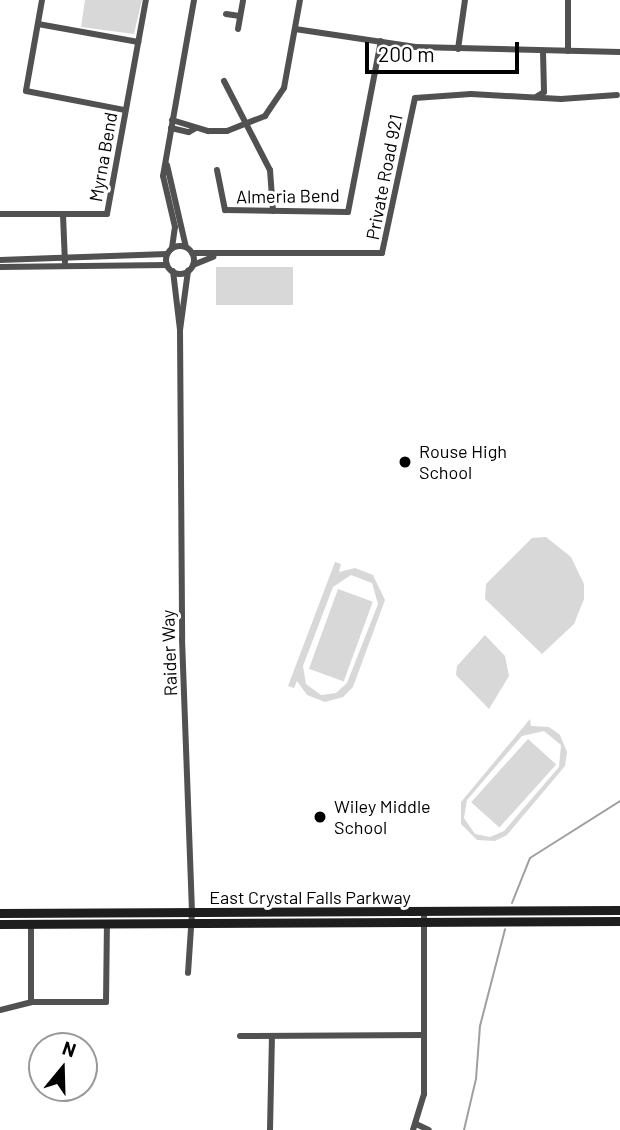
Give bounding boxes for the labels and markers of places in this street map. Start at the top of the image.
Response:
place label: Rouse High School [419,441,507,484]
marker: Rouse High School [397,454,413,470]
place label: Wiley Middle School [334,796,431,838]
marker: Wiley Middle School [312,809,328,825]

